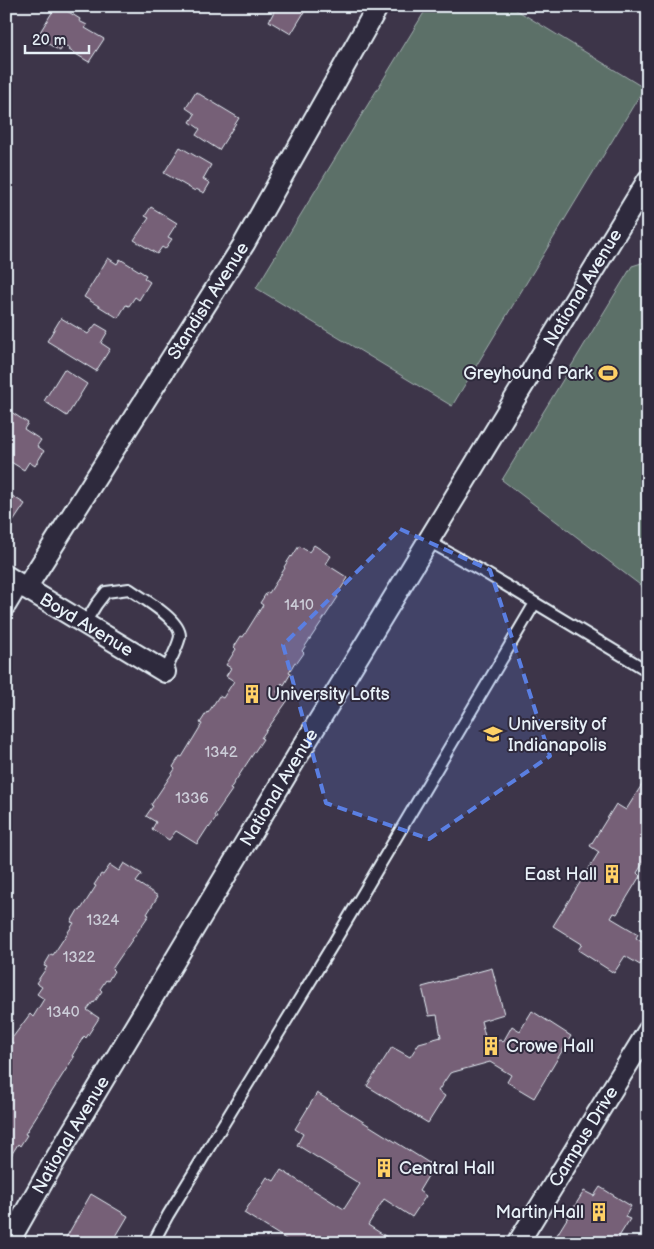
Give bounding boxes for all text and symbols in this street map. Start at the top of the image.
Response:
scale bar [25,22,89,54]
text: 20 m [32,31,66,50]
street label: National Avenue [539,225,627,350]
street label: Standish Avenue [163,238,254,364]
sports icon: Greyhound Park [597,362,619,384]
place label: Greyhound Park [463,363,593,384]
street label: Boyd Avenue [36,589,137,661]
house number: 1410 [284,596,314,615]
building icon: University Lofts [241,683,263,705]
place label: University Lofts [267,684,390,705]
place label: University of Indianapolis [508,714,607,756]
school or university icon: University of Indianapolis [482,723,504,745]
street label: National Avenue [236,725,323,850]
house number: 1342 [204,743,238,762]
house number: 1336 [175,789,209,808]
building icon: East Hall [601,863,623,885]
place label: East Hall [524,864,597,885]
house number: 1324 [87,911,119,930]
house number: 1322 [63,948,96,967]
house number: 1340 [46,1003,80,1022]
building icon: Crowe Hall [480,1035,502,1057]
place label: Crowe Hall [506,1036,594,1057]
street label: National Avenue [28,1072,114,1198]
street label: Campus Drive [545,1082,623,1191]
building icon: Central Hall [373,1157,395,1179]
place label: Central Hall [399,1158,495,1179]
building icon: Martin Hall [588,1201,610,1223]
place label: Martin Hall [495,1202,584,1223]

